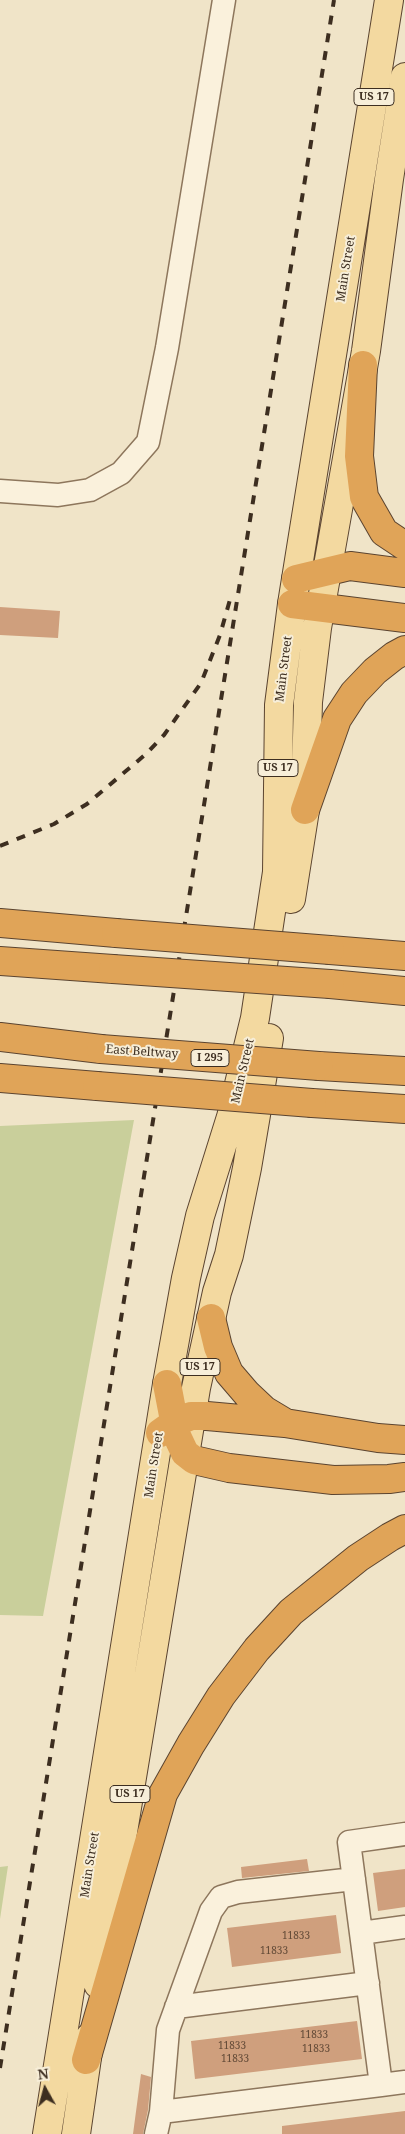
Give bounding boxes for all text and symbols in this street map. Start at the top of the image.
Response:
road number: US 17 [354,88,394,105]
street label: Main Street [334,235,358,303]
street label: Main Street [273,635,295,703]
road number: US 17 [258,760,298,776]
street label: Main Street [229,1037,257,1105]
street label: East Beltway [105,1042,179,1062]
road number: I 295 [191,1050,229,1066]
road number: US 17 [180,1358,220,1375]
street label: Main Street [142,1431,166,1499]
road number: US 17 [110,1786,150,1802]
street label: Main Street [78,1831,102,1899]
house number: 11833 [282,1930,310,1942]
house number: 11833 [260,1945,288,1957]
house number: 11833 [300,2029,328,2041]
house number: 11833 [218,2040,246,2052]
house number: 11833 [302,2043,330,2055]
house number: 11833 [221,2053,249,2065]
north arrow [20,2064,70,2114]
text: N [36,2064,50,2084]

